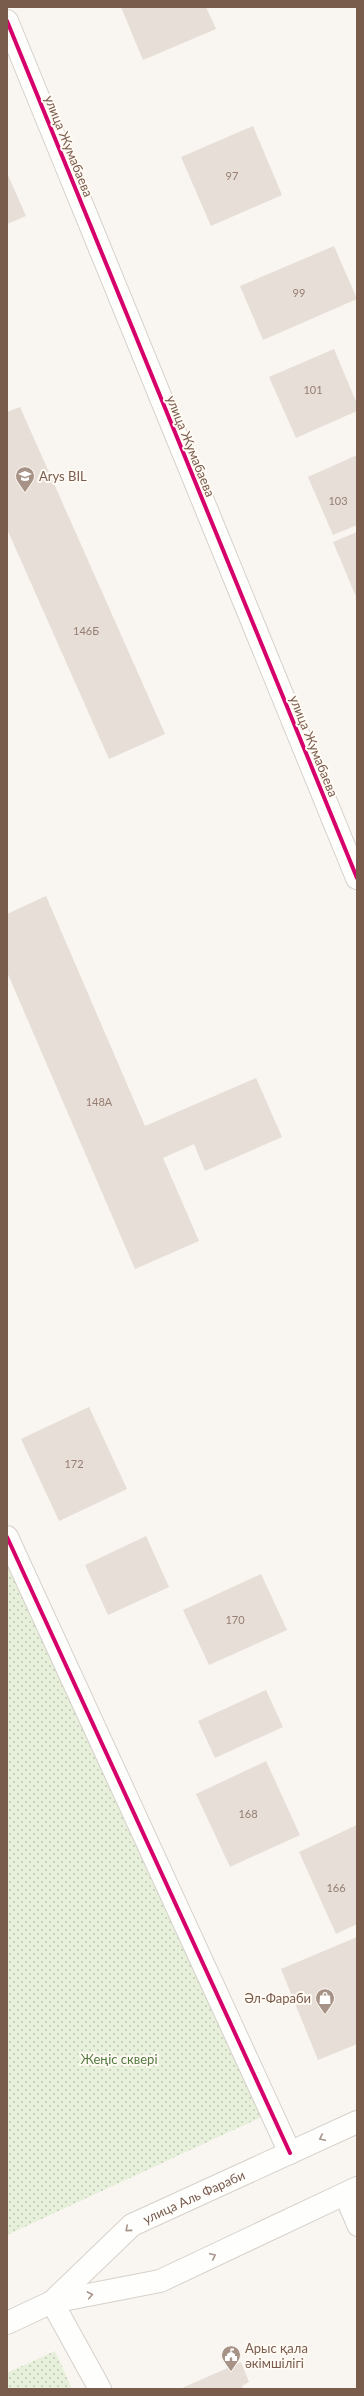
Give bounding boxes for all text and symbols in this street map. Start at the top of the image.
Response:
street label: улица Жумабаева [41,93,97,199]
house number: 97 [226,169,238,182]
house number: 99 [293,286,305,299]
house number: 101 [303,383,323,396]
street label: улица Жумабаева [163,393,219,499]
school or university icon: Arys BIL [14,465,36,493]
place label: Arys BIL [39,468,87,484]
house number: 103 [328,494,348,507]
house number: 146Б [73,624,99,637]
street label: улица Жумабаева [286,693,342,799]
house number: 148А [86,1095,113,1108]
house number: 172 [64,1457,84,1470]
house number: 170 [225,1613,245,1626]
house number: 168 [238,1807,258,1820]
house number: 166 [326,1881,346,1894]
shop icon: Әл-Фараби [314,1987,336,2015]
place label: Әл-Фараби [244,1990,311,2006]
park label: Жеңіс сквері [80,2051,158,2067]
one-way arrow [318,2133,326,2141]
street label: улица Аль Фараби [140,2166,247,2227]
one-way arrow [125,2224,133,2231]
one-way arrow [209,2253,216,2261]
one-way arrow [87,2291,93,2300]
place label: Арыс қала әкімшілігі [245,2340,308,2371]
public building icon: Арыс қала әкімшілігі [220,2344,242,2372]

